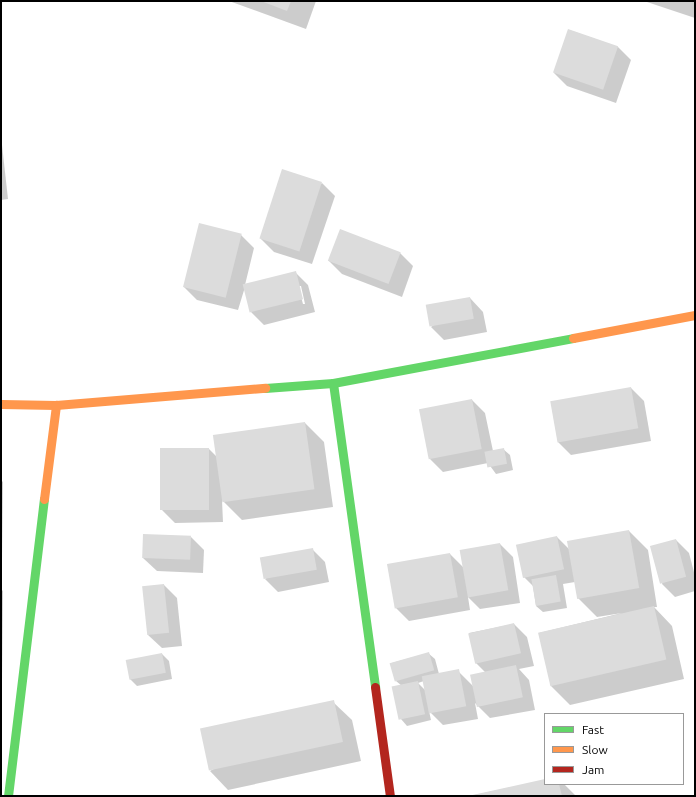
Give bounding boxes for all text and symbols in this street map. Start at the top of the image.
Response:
legend [544,713,684,785]
text: Fast [582,723,604,736]
text: Slow [582,743,608,756]
text: Jam [582,763,604,776]

